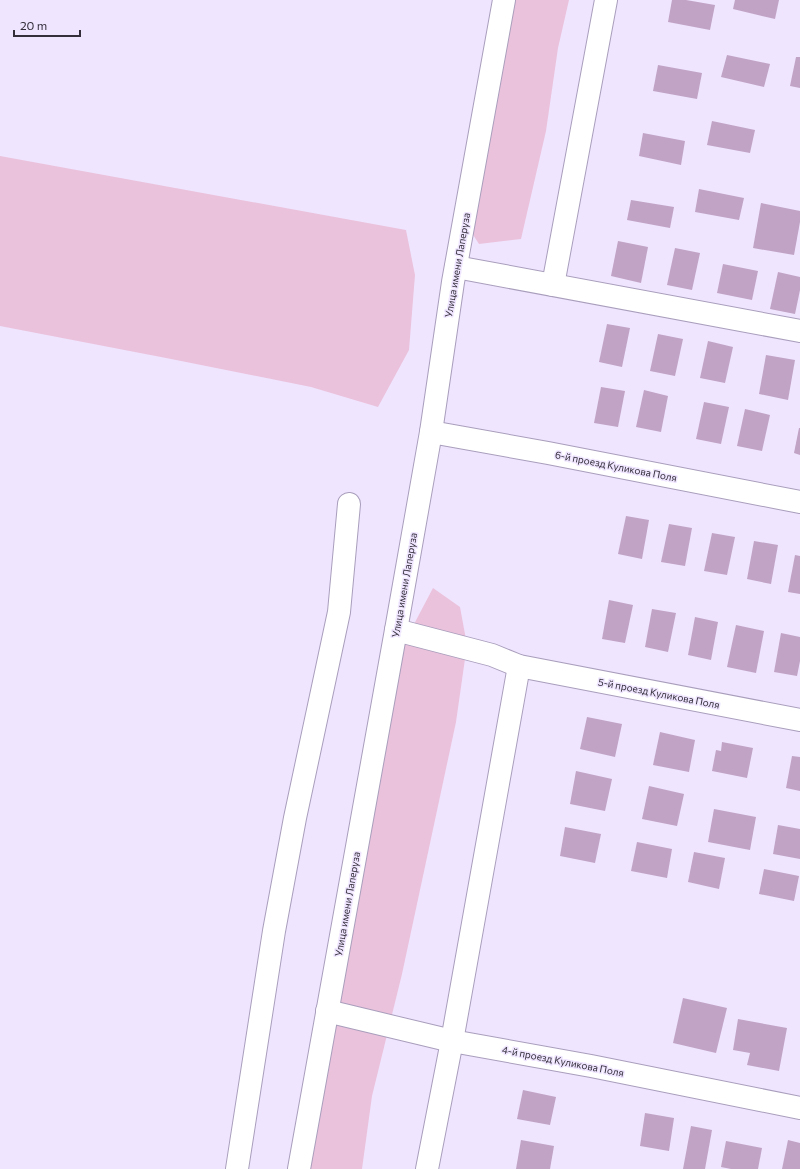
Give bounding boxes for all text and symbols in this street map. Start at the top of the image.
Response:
scale bar [14,12,80,38]
text: 20 m [20,18,47,32]
street label: Улица имени Лаперуза [442,212,472,318]
street label: 6-й проезд Куликова Поля [554,448,678,484]
street label: Улица имени Лаперуза [389,532,419,638]
street label: 5-й проезд Куликова Поля [597,675,721,711]
street label: Улица имени Лаперуза [332,851,362,957]
street label: 4-й проезд Куликова Поля [501,1043,625,1079]

